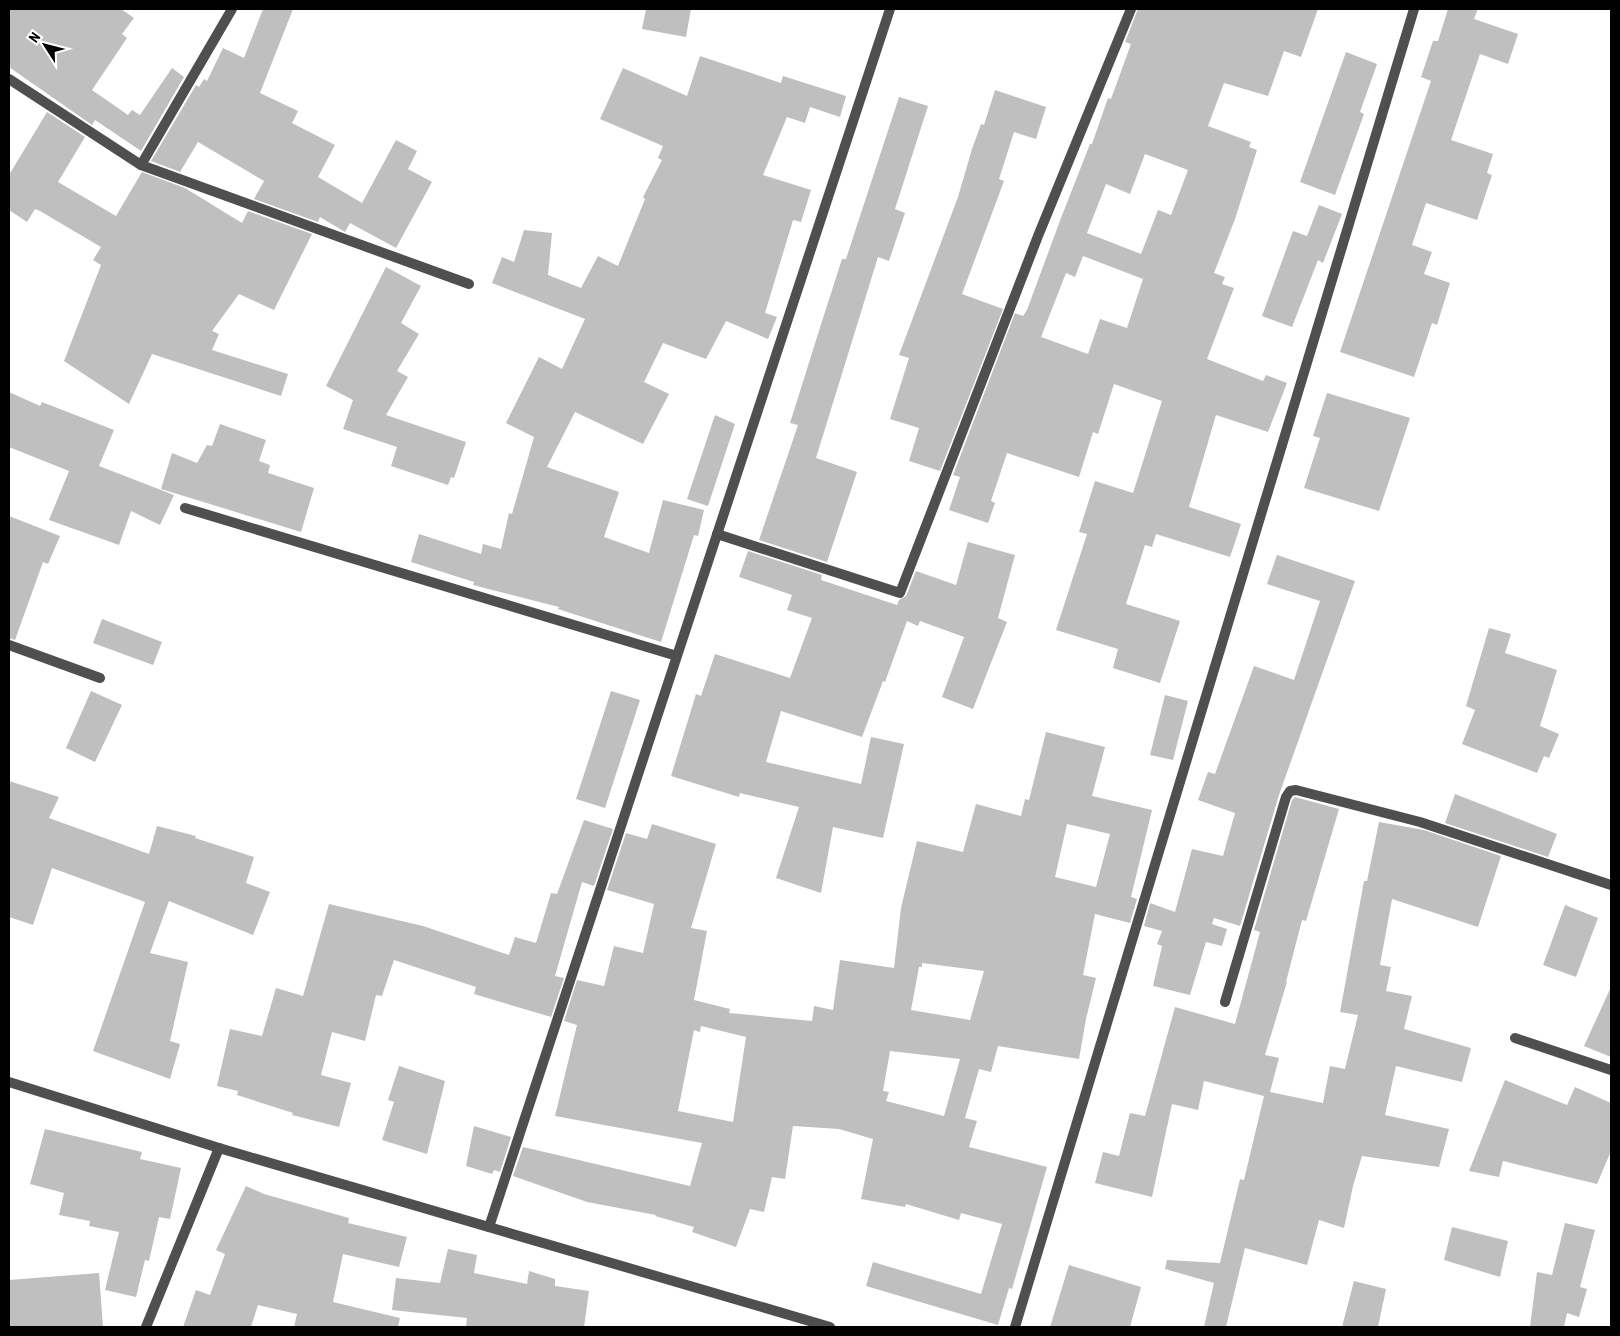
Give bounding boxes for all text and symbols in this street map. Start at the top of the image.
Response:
north arrow [20,20,70,70]
text: N [25,29,43,46]

